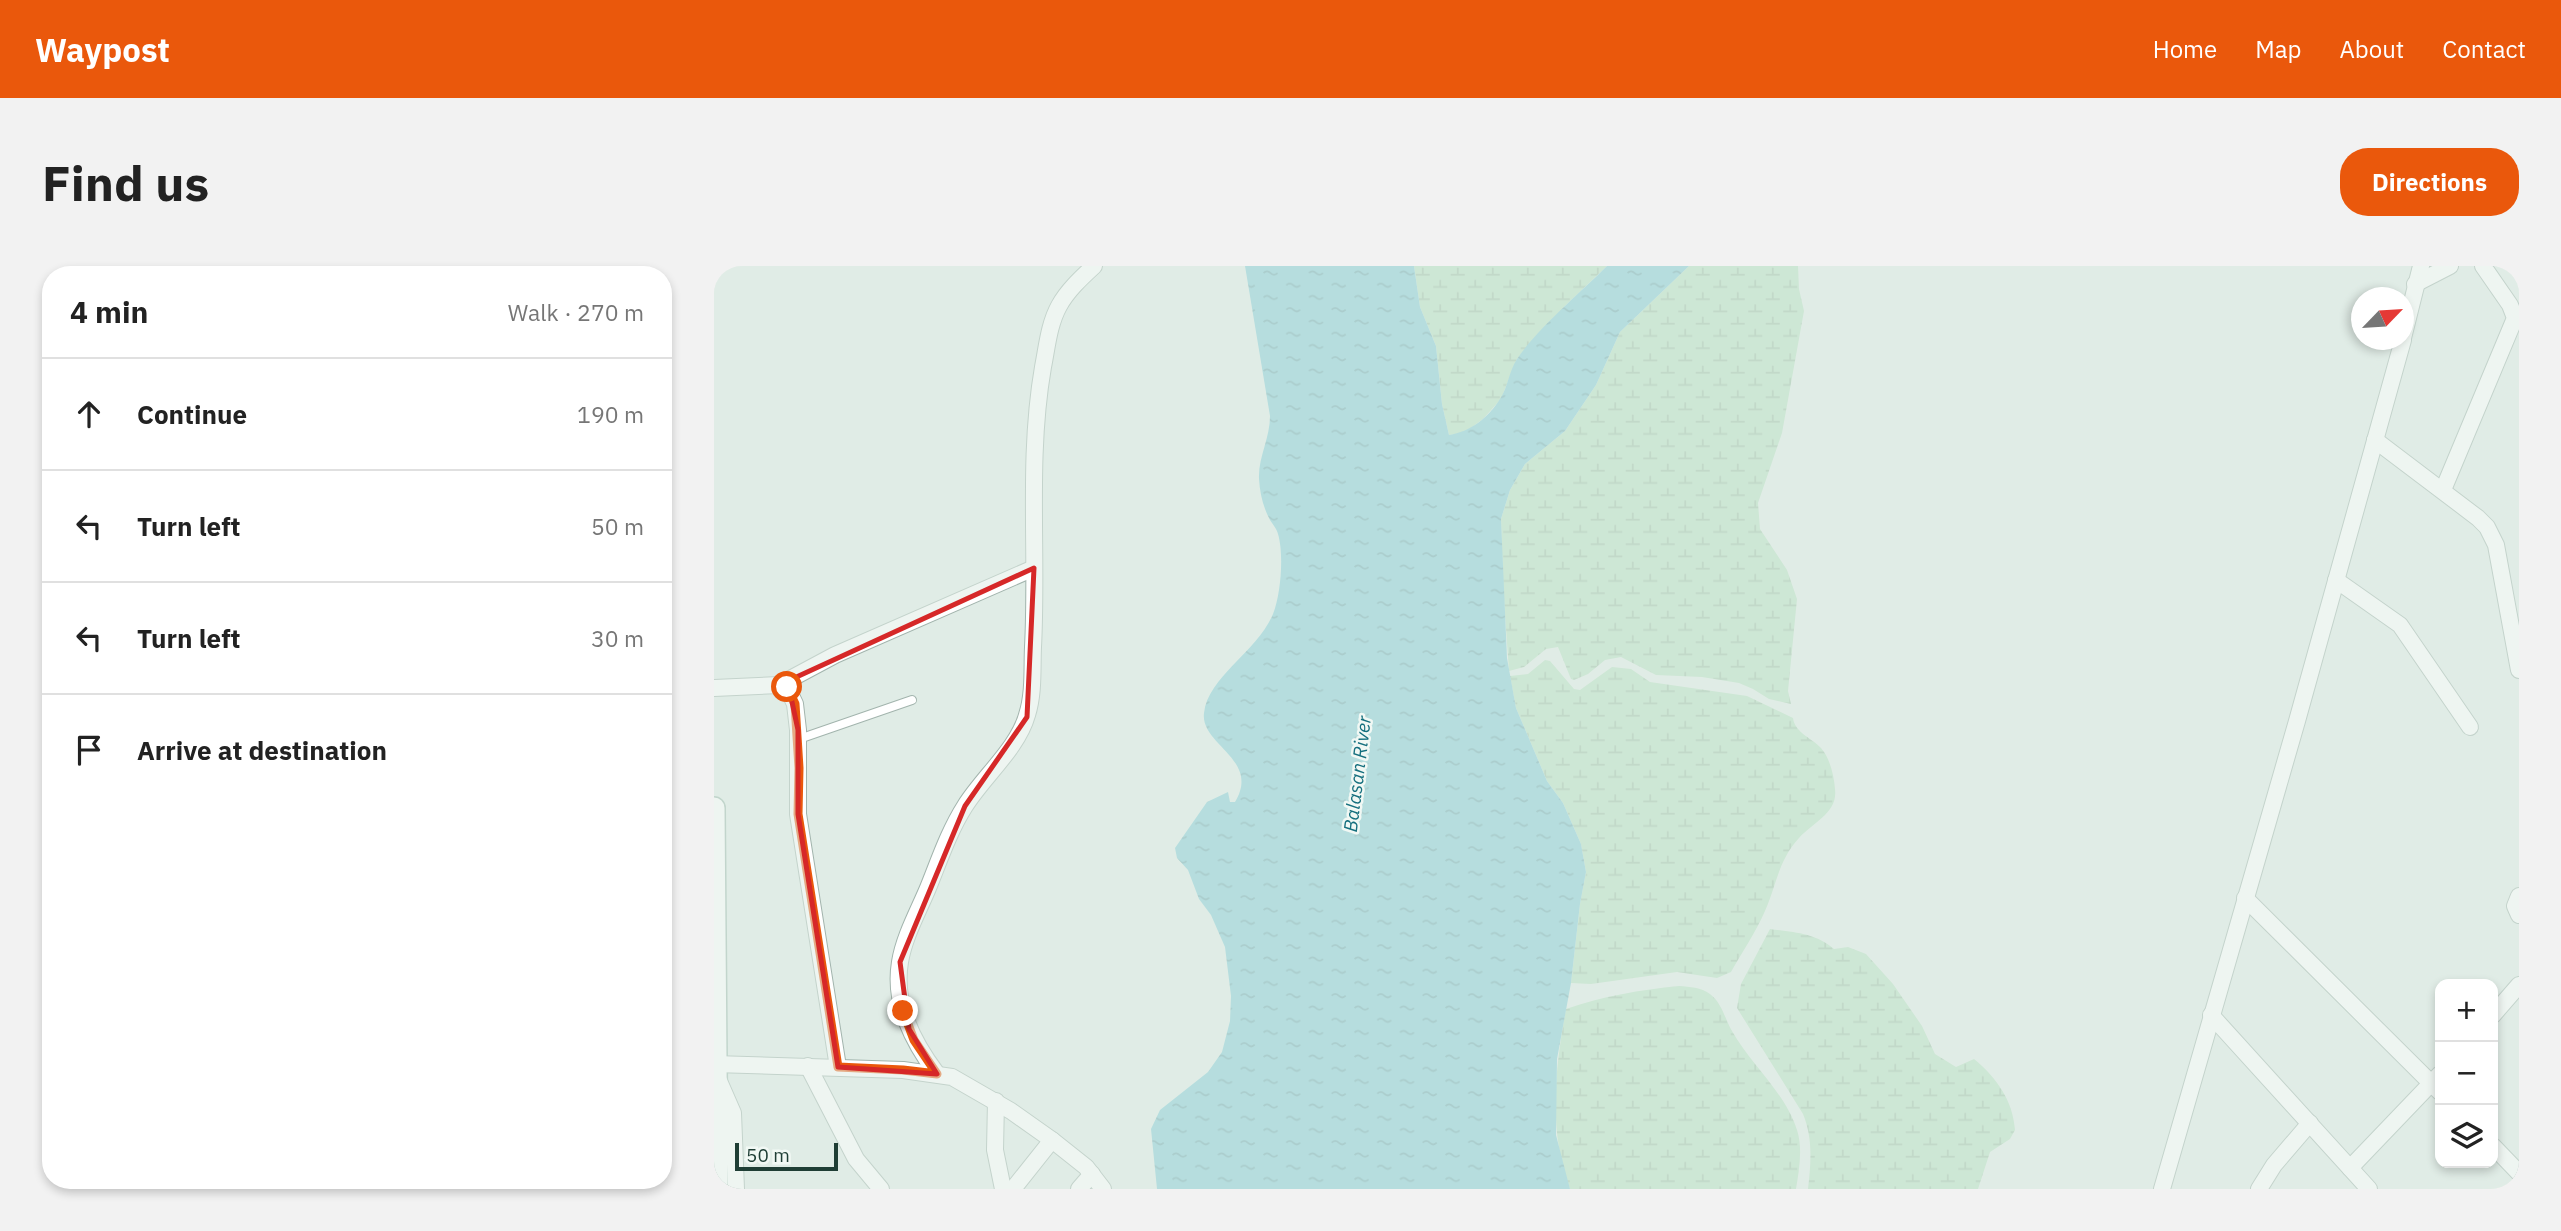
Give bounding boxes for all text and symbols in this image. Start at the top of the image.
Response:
text: Waypost [35,28,170,71]
text: Home [2153,33,2217,65]
text: Map [2255,33,2301,65]
text: About [2339,33,2404,65]
text: Contact [2442,33,2526,65]
button: Directions [2340,148,2519,216]
text: Find us [42,151,209,214]
north arrow [2351,287,2414,350]
text: 4 min [70,292,148,331]
text: Walk · 270 m [508,297,644,327]
icon: ahead [70,395,108,433]
text: Continue [137,397,247,431]
text: 190 m [577,399,644,429]
icon: left [70,507,108,545]
text: Turn left [137,509,240,543]
text: 50 m [591,511,644,541]
icon: left [70,619,108,657]
text: Turn left [137,621,240,655]
text: 30 m [591,623,644,653]
route start [771,671,802,702]
water label: Balasan River [1338,713,1376,833]
icon: arrive [70,731,108,769]
text: Arrive at destination [137,733,387,767]
map controls [2435,979,2498,1168]
button: + [2435,979,2498,1042]
route end [887,995,918,1026]
button: − [2435,1042,2498,1105]
button: layers [2435,1105,2498,1168]
scale bar [735,1140,838,1172]
text: 50 m [746,1143,790,1167]

